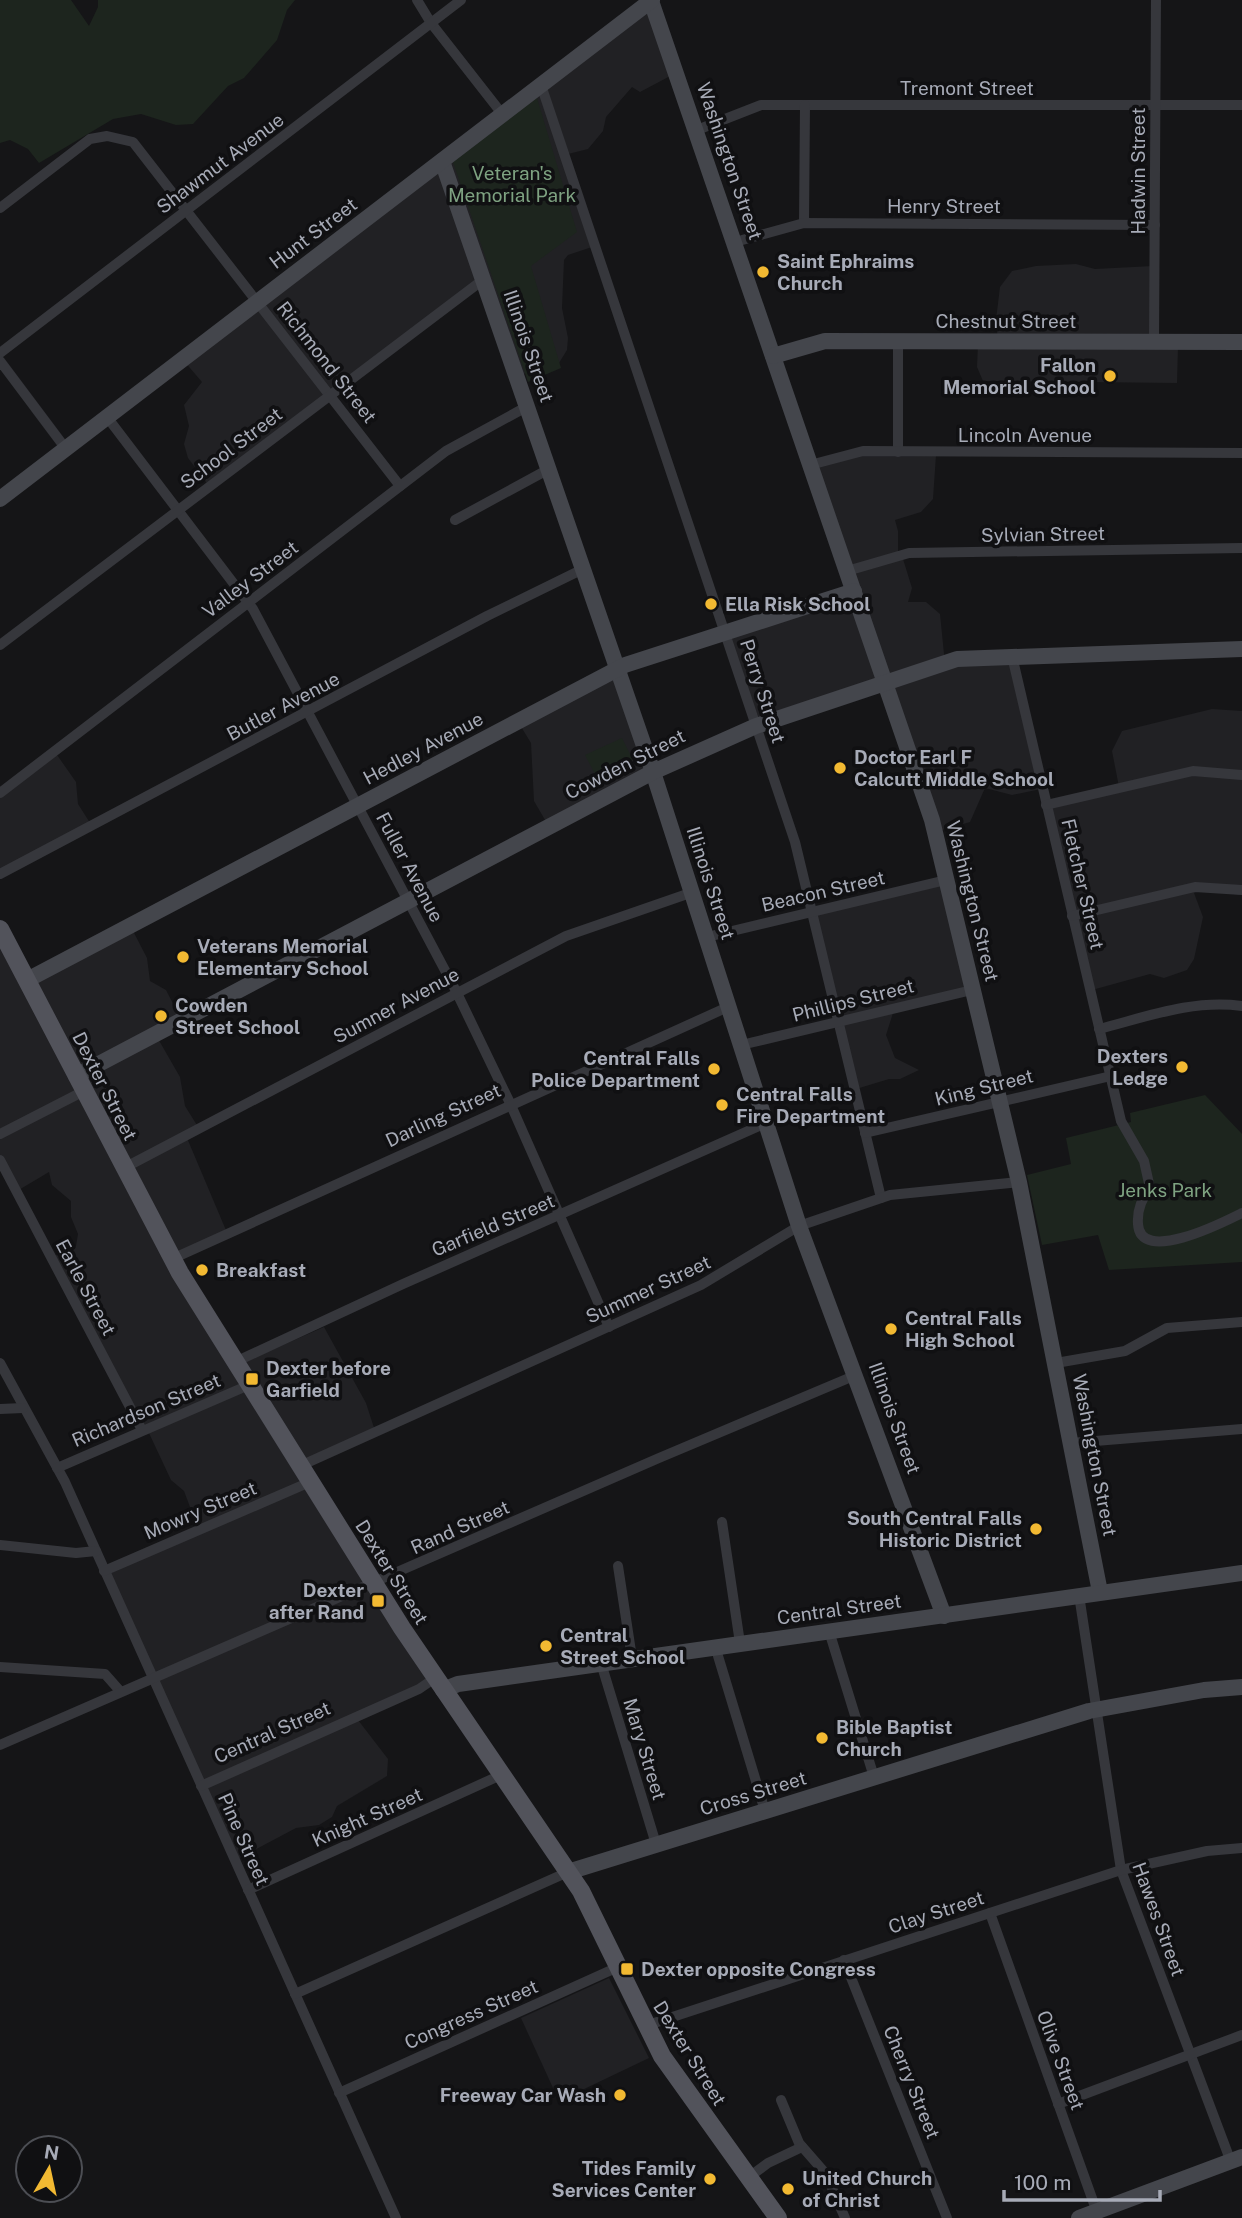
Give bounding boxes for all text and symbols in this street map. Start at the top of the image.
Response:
street label: Tremont Street [900,77,1034,99]
street label: Washington Street [693,79,767,243]
street label: Hadwin Street [1127,107,1149,235]
street label: Shawmut Avenue [152,108,288,218]
park label: Veteran's Memorial Park [448,162,576,206]
street label: Hunt Street [265,193,361,273]
street label: Henry Street [887,195,1001,217]
place label: Saint Ephraims Church [777,250,914,294]
marker: Saint Ephraims Church [755,264,771,280]
street label: Illinois Street [499,287,559,405]
street label: Richmond Street [273,297,381,427]
street label: Chestnut Street [935,310,1077,332]
place label: Fallon Memorial School [943,354,1096,398]
marker: Fallon Memorial School [1102,368,1118,384]
street label: School Street [176,403,286,493]
street label: Lincoln Avenue [958,424,1092,446]
street label: Sylvian Street [981,522,1105,546]
street label: Valley Street [198,536,302,622]
place label: Ella Risk School [725,593,870,615]
marker: Ella Risk School [703,596,719,612]
street label: Perry Street [736,636,790,746]
street label: Butler Avenue [223,667,343,745]
street label: Hedley Avenue [359,707,487,789]
street label: Cowden Street [561,724,689,804]
place label: Doctor Earl F Calcutt Middle School [854,746,1054,790]
marker: Doctor Earl F Calcutt Middle School [832,760,848,776]
street label: Fuller Avenue [372,808,448,926]
street label: Fletcher Street [1057,816,1109,952]
street label: Washington Street [942,818,1004,984]
street label: Illinois Street [682,824,740,942]
street label: Beacon Street [759,866,887,916]
place label: Veterans Memorial Elementary School [197,935,369,979]
marker: Veterans Memorial Elementary School [175,949,191,965]
street label: Sumner Avenue [329,963,463,1047]
street label: Phillips Street [790,974,916,1026]
place label: Cowden Street School [175,994,300,1038]
marker: Cowden Street School [153,1008,169,1024]
street label: Dexter Street [68,1028,142,1144]
place label: Dexters Ledge [1097,1045,1168,1089]
place label: Central Falls Police Department [531,1047,700,1091]
marker: Dexters Ledge [1174,1059,1190,1075]
marker: Central Falls Police Department [706,1061,722,1077]
street label: King Street [932,1064,1036,1110]
street label: Darling Street [382,1079,504,1151]
place label: Central Falls Fire Department [736,1083,885,1127]
marker: Central Falls Fire Department [714,1097,730,1113]
park label: Jenks Park [1118,1179,1212,1201]
street label: Garfield Street [428,1189,558,1261]
street label: Earle Street [51,1235,121,1339]
street label: Summer Street [582,1250,714,1328]
place label: Breakfast [216,1259,306,1281]
marker: Breakfast [194,1262,210,1278]
place label: Central Falls High School [905,1307,1022,1351]
marker: Central Falls High School [883,1321,899,1337]
place label: Dexter before Garfield [266,1357,391,1401]
street label: Illinois Street [865,1359,925,1477]
street label: Richardson Street [68,1369,224,1451]
marker: Dexter before Garfield [244,1371,260,1387]
street label: Washington Street [1068,1372,1122,1538]
street label: Mowry Street [140,1476,260,1544]
street label: Rand Street [407,1495,513,1559]
place label: South Central Falls Historic District [847,1507,1022,1551]
street label: Dexter Street [351,1516,433,1628]
marker: South Central Falls Historic District [1028,1521,1044,1537]
place label: Dexter after Rand [269,1579,364,1623]
street label: Central Street [775,1589,903,1629]
marker: Dexter after Rand [370,1593,386,1609]
place label: Central Street School [560,1624,685,1668]
marker: Central Street School [538,1638,554,1654]
street label: Mary Street [619,1695,671,1803]
street label: Central Street [210,1696,334,1768]
place label: Bible Baptist Church [836,1716,952,1760]
marker: Bible Baptist Church [814,1730,830,1746]
street label: Cross Street [697,1766,809,1820]
street label: Knight Street [308,1783,426,1851]
street label: Pine Street [214,1789,274,1889]
street label: Hawes Street [1128,1859,1190,1979]
street label: Clay Street [885,1886,987,1938]
place label: Dexter opposite Congress [641,1958,876,1980]
marker: Dexter opposite Congress [619,1961,635,1977]
street label: Congress Street [401,1975,541,2053]
street label: Dexter Street [649,1997,731,2109]
street label: Olive Street [1033,2007,1089,2113]
street label: Cherry Street [879,2022,945,2142]
place label: Freeway Car Wash [440,2084,606,2106]
marker: Freeway Car Wash [612,2087,628,2103]
north arrow [14,2134,84,2204]
text: N [43,2140,61,2164]
place label: Tides Family Services Center [552,2157,696,2201]
scale bar [1004,2158,1160,2202]
place label: United Church of Christ [802,2167,932,2211]
text: 100 m [1014,2170,1071,2195]
marker: Tides Family Services Center [702,2171,718,2187]
marker: United Church of Christ [780,2181,796,2197]

